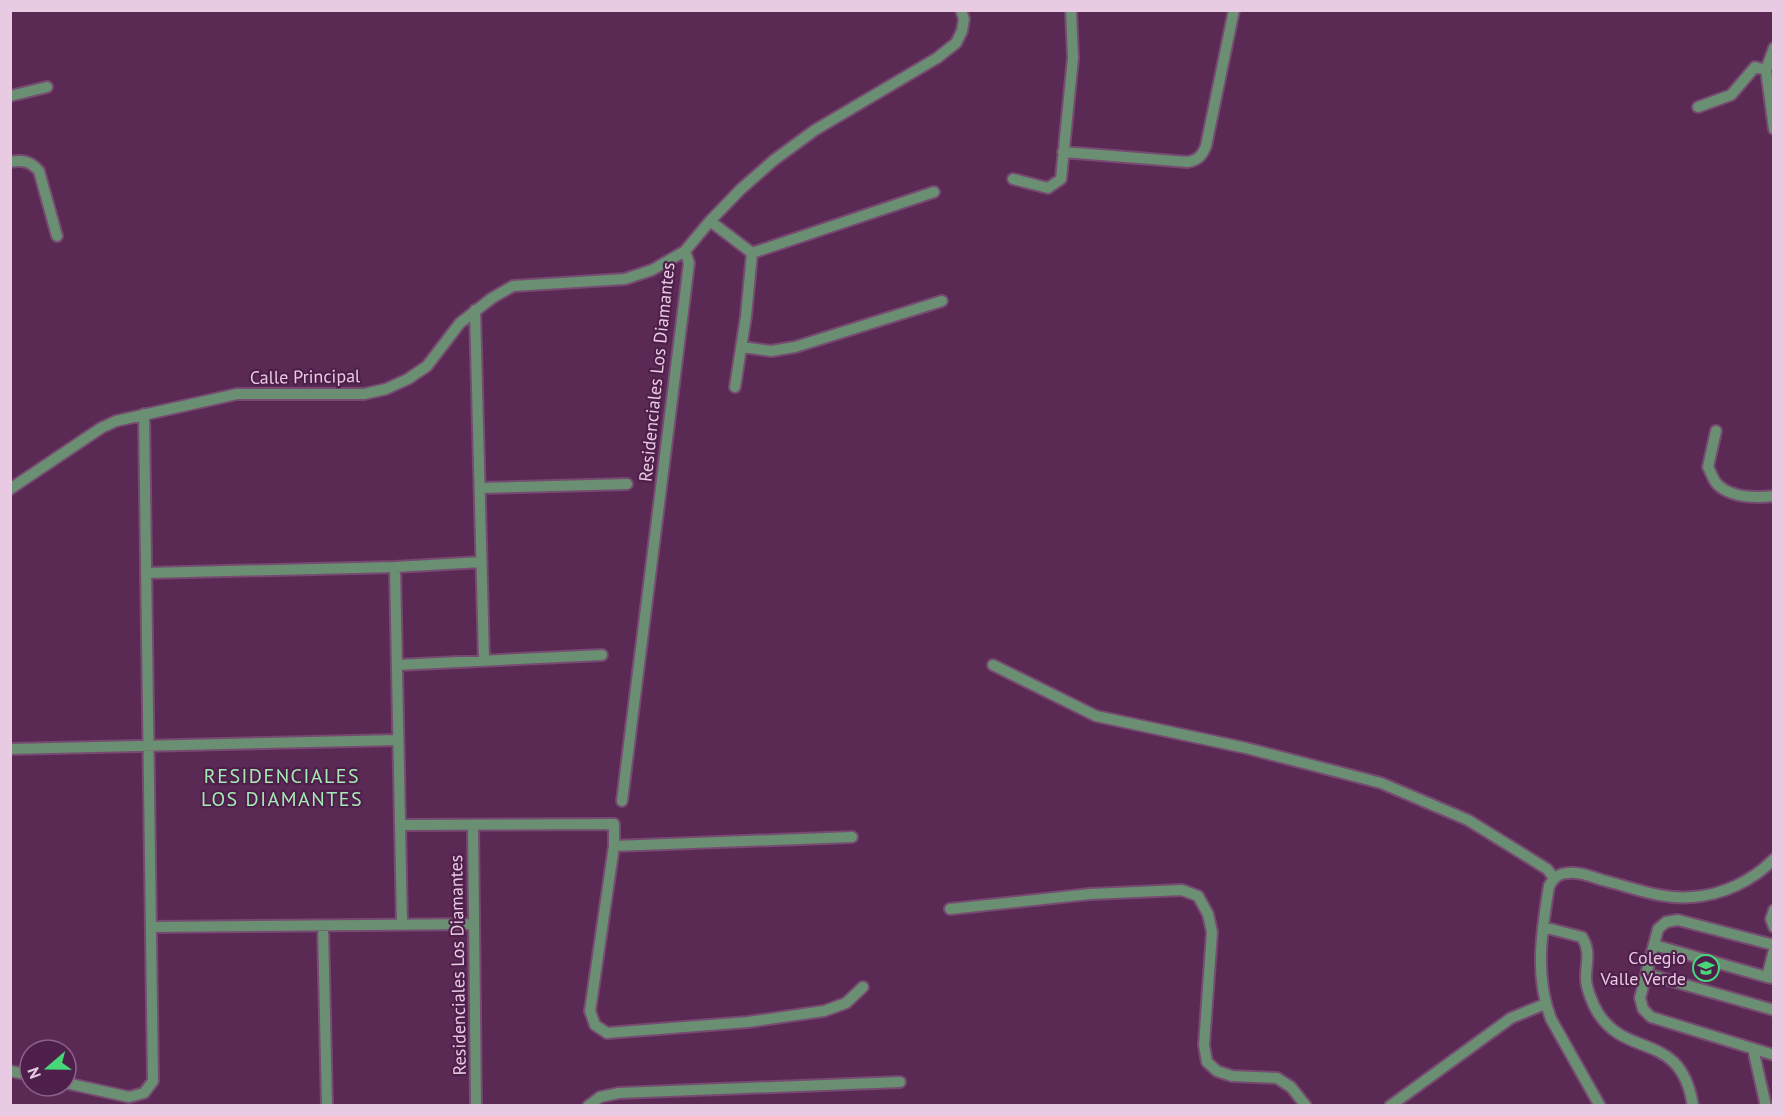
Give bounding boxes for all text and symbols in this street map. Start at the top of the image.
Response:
street label: Residenciales Los Diamantes [634,261,679,483]
street label: Calle Principal [250,364,361,389]
district label: RESIDENCIALES LOS DIAMANTES [201,763,363,812]
street label: Residenciales Los Diamantes [444,855,471,1075]
place label: Colegio Valle Verde [1600,946,1686,990]
school or university icon: Colegio Valle Verde [1691,953,1721,983]
north arrow [18,1038,78,1098]
text: N [23,1065,45,1081]

